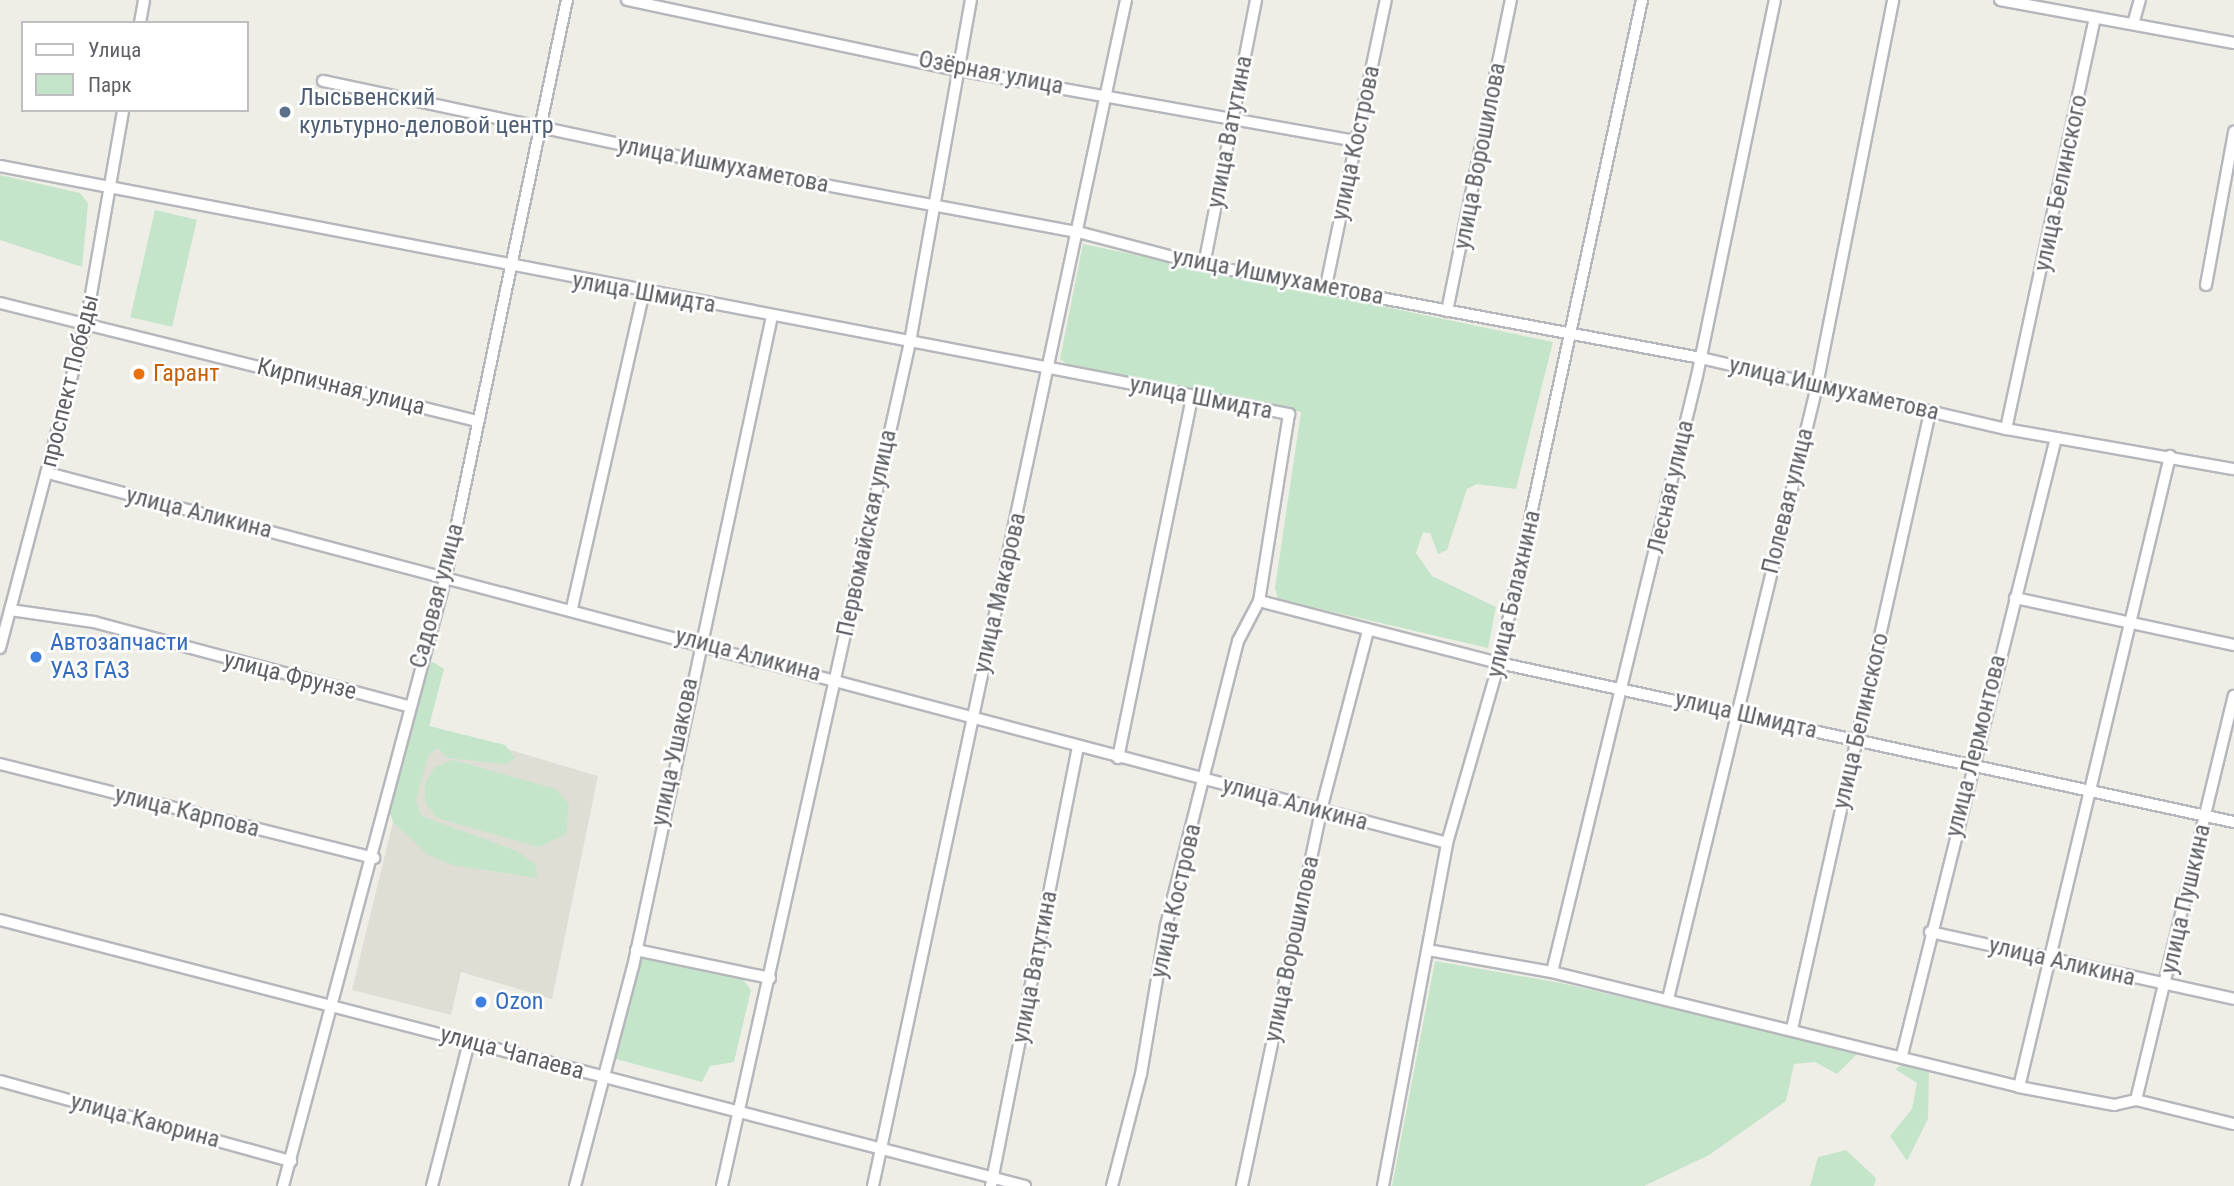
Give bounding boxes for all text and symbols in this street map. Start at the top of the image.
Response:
legend [21,21,248,112]
text: Улица [88,38,141,62]
street label: Озёрная улица [916,45,1066,101]
street label: улица Ватутина [1201,53,1259,211]
street label: улица Ворошилова [1448,60,1512,252]
street label: улица Кострова [1326,63,1386,223]
text: Парк [88,73,132,97]
place label: Лысьвенский культурно-деловой центр [299,84,554,140]
street label: улица Белинского [2028,92,2094,274]
marker: Лысьвенский культурно-деловой центр [277,104,293,120]
street label: улица Ишмухаметова [615,130,831,200]
street label: улица Ишмухаметова [1170,242,1386,312]
street label: улица Шмидта [570,266,718,320]
street label: проспект Победы [35,292,105,470]
street label: улица Ишмухаметова [1726,351,1942,427]
street label: Кирпичная улица [254,352,428,422]
place label: Гарант [153,360,219,388]
marker: Гарант [131,366,147,382]
street label: улица Шмидта [1127,370,1275,426]
street label: Лесная улица [1642,418,1700,556]
street label: Полевая улица [1756,425,1820,577]
street label: Первомайская улица [831,427,903,639]
street label: улица Аликина [123,481,275,545]
street label: улица Балахнина [1481,508,1547,680]
street label: улица Макарова [968,510,1032,676]
street label: Садовая улица [404,520,470,672]
street label: улица Аликина [672,622,824,688]
place label: Автозапчасти УАЗ ГАЗ [50,629,189,685]
street label: улица Белинского [1827,630,1895,812]
street label: улица Фрунзе [221,646,359,706]
marker: Автозапчасти УАЗ ГАЗ [28,649,44,665]
street label: улица Лермонтова [1939,652,2013,840]
street label: улица Ушакова [645,675,705,829]
street label: улица Шмидта [1672,685,1820,745]
street label: улица Аликина [1219,771,1371,837]
street label: улица Карпова [112,780,262,844]
street label: улица Кострова [1144,821,1208,981]
street label: улица Пушкина [2155,821,2217,977]
street label: улица Ворошилова [1258,853,1326,1045]
street label: улица Ватутина [1006,888,1064,1046]
street label: улица Аликина [1986,931,2138,993]
place label: Ozon [495,988,543,1016]
marker: Ozon [473,994,489,1010]
street label: улица Чапаева [437,1020,587,1086]
street label: улица Каюрина [67,1087,223,1155]

